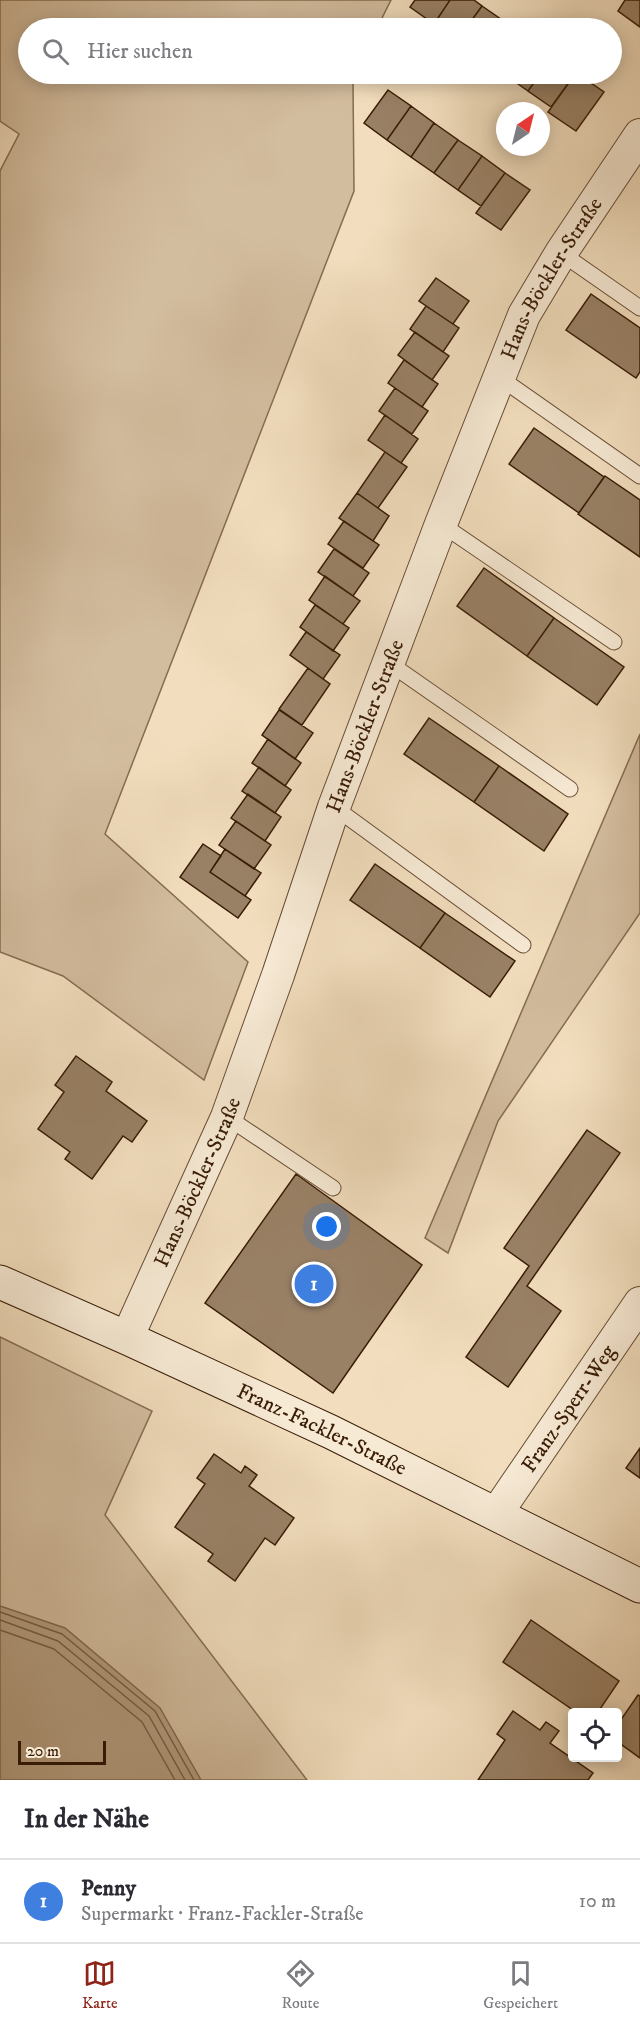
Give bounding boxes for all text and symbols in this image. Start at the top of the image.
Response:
search box [18,18,622,84]
icon: search [39,35,72,68]
text: Hier suchen [87,38,193,65]
north arrow [496,102,550,156]
street label: Hans-Böckler-Straße [496,192,609,363]
street label: Hans-Böckler-Straße [321,636,410,817]
street label: Hans-Böckler-Straße [149,1094,247,1271]
your location [312,1212,341,1241]
pin: 1 [294,1262,334,1306]
street label: Franz-Sperr-Weg [516,1339,622,1478]
street label: Franz-Fackler-Straße [233,1378,411,1482]
map controls [568,1708,622,1762]
button: locate [568,1708,622,1762]
scale bar [18,1738,106,1766]
text: 20 m [27,1741,59,1761]
text: In der Nähe [24,1803,149,1836]
text: Penny [81,1875,136,1902]
text: 1 [40,1889,47,1914]
text: 10 m [579,1889,616,1914]
text: Supermarkt · Franz-Fackler-Straße [81,1902,364,1927]
tab: Karte [82,1957,118,2013]
tab: Route [282,1957,319,2013]
tab: Gespeichert [483,1957,558,2013]

